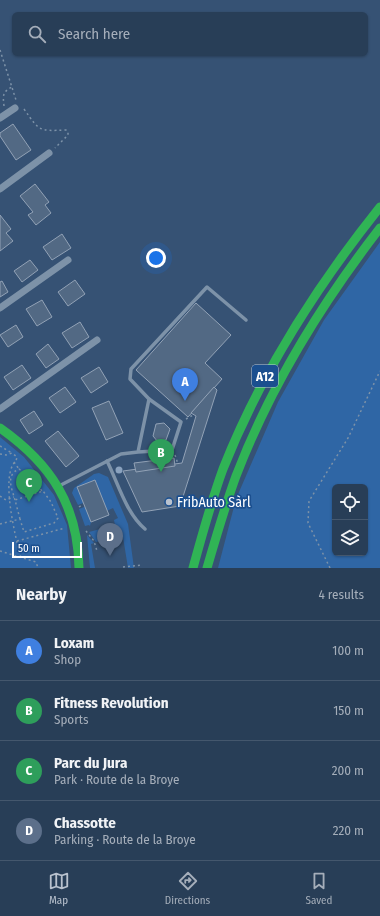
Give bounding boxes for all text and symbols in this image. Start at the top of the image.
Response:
search box [12,12,368,56]
icon: search [26,23,48,45]
text: Search here [58,25,130,43]
your location [146,248,166,268]
road number: A12 [252,365,278,387]
pin: A [172,368,198,401]
pin: B [148,439,174,472]
pin: C [16,469,42,502]
map controls [332,484,368,556]
button: locate [332,484,368,520]
place label: FribAuto Sàrl [177,494,251,511]
marker: FribAuto Sàrl [164,497,174,507]
button: layers [332,520,368,556]
pin: D [97,523,123,556]
scale bar [12,540,82,559]
text: 50 m [18,542,40,555]
text: Nearby [16,584,67,605]
text: 4 results [318,587,364,602]
text: Loxam [54,634,94,652]
text: A [25,643,33,658]
text: 100 m [332,643,364,658]
text: Shop [54,652,81,667]
text: Fitness Revolution [54,694,169,712]
text: B [25,703,33,718]
text: 150 m [333,703,364,718]
text: Sports [54,712,89,727]
text: Parc du Jura [54,754,127,772]
text: C [26,763,32,778]
text: 200 m [332,763,364,778]
text: Park · Route de la Broye [54,772,180,787]
text: Chassotte [54,814,116,832]
text: D [25,823,33,838]
text: 220 m [333,823,364,838]
text: Parking · Route de la Broye [54,832,196,847]
tab: Map [48,870,70,907]
tab: Directions [165,870,210,907]
tab: Saved [306,870,332,907]

